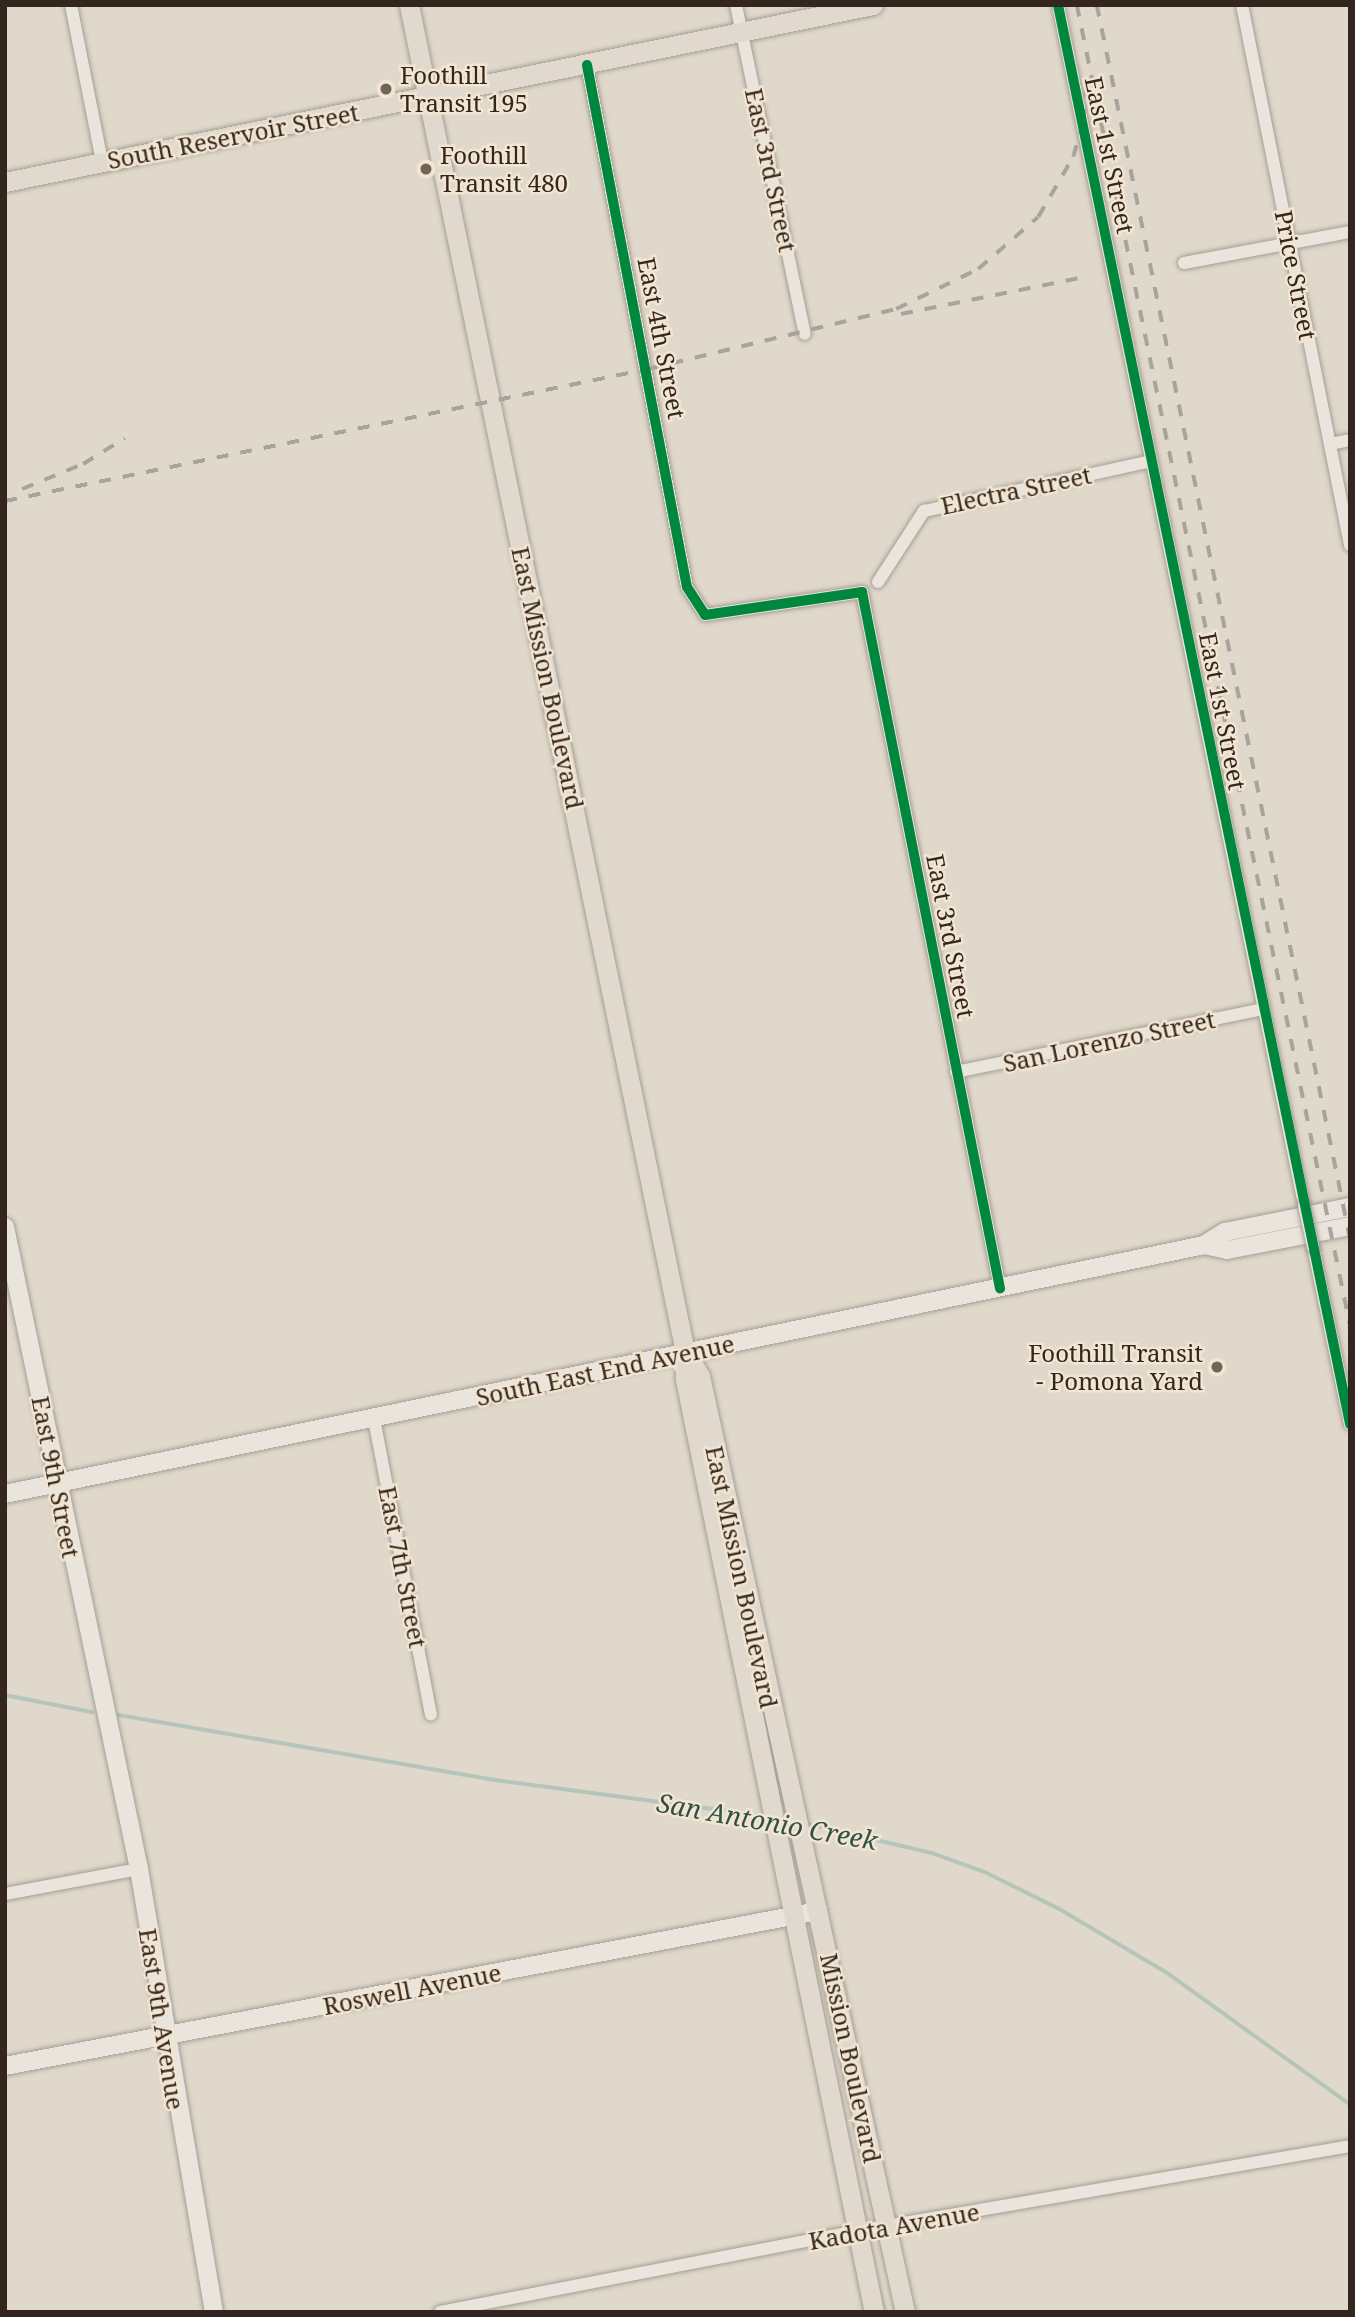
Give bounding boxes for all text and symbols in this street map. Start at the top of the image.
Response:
place label: Foothill Transit 195 [400,61,528,117]
street label: East 1st Street [1079,74,1141,236]
marker: Foothill Transit 195 [378,81,394,97]
street label: East 3rd Street [740,86,802,254]
street label: South Reservoir Street [105,97,361,175]
place label: Foothill Transit 480 [440,141,568,197]
marker: Foothill Transit 480 [418,161,434,177]
street label: Price Street [1269,208,1323,342]
street label: East 4th Street [632,255,692,421]
street label: Electra Street [938,460,1094,520]
street label: East Mission Boulevard [506,544,590,812]
street label: East 1st Street [1194,630,1252,792]
street label: East 3rd Street [921,851,981,1021]
street label: San Lorenzo Street [1000,1004,1218,1078]
street label: South East End Avenue [473,1329,737,1411]
place label: Foothill Transit - Pomona Yard [1028,1339,1203,1395]
marker: Foothill Transit - Pomona Yard [1209,1359,1225,1375]
street label: East 9th Street [26,1394,86,1560]
street label: East Mission Boulevard [700,1443,784,1711]
street label: East 7th Street [373,1484,433,1650]
water label: San Antonio Creek [654,1787,880,1857]
street label: East 9th Avenue [133,1926,191,2112]
street label: Mission Boulevard [815,1951,887,2165]
street label: Roswell Avenue [320,1958,504,2020]
street label: Kadota Avenue [806,2197,982,2255]

